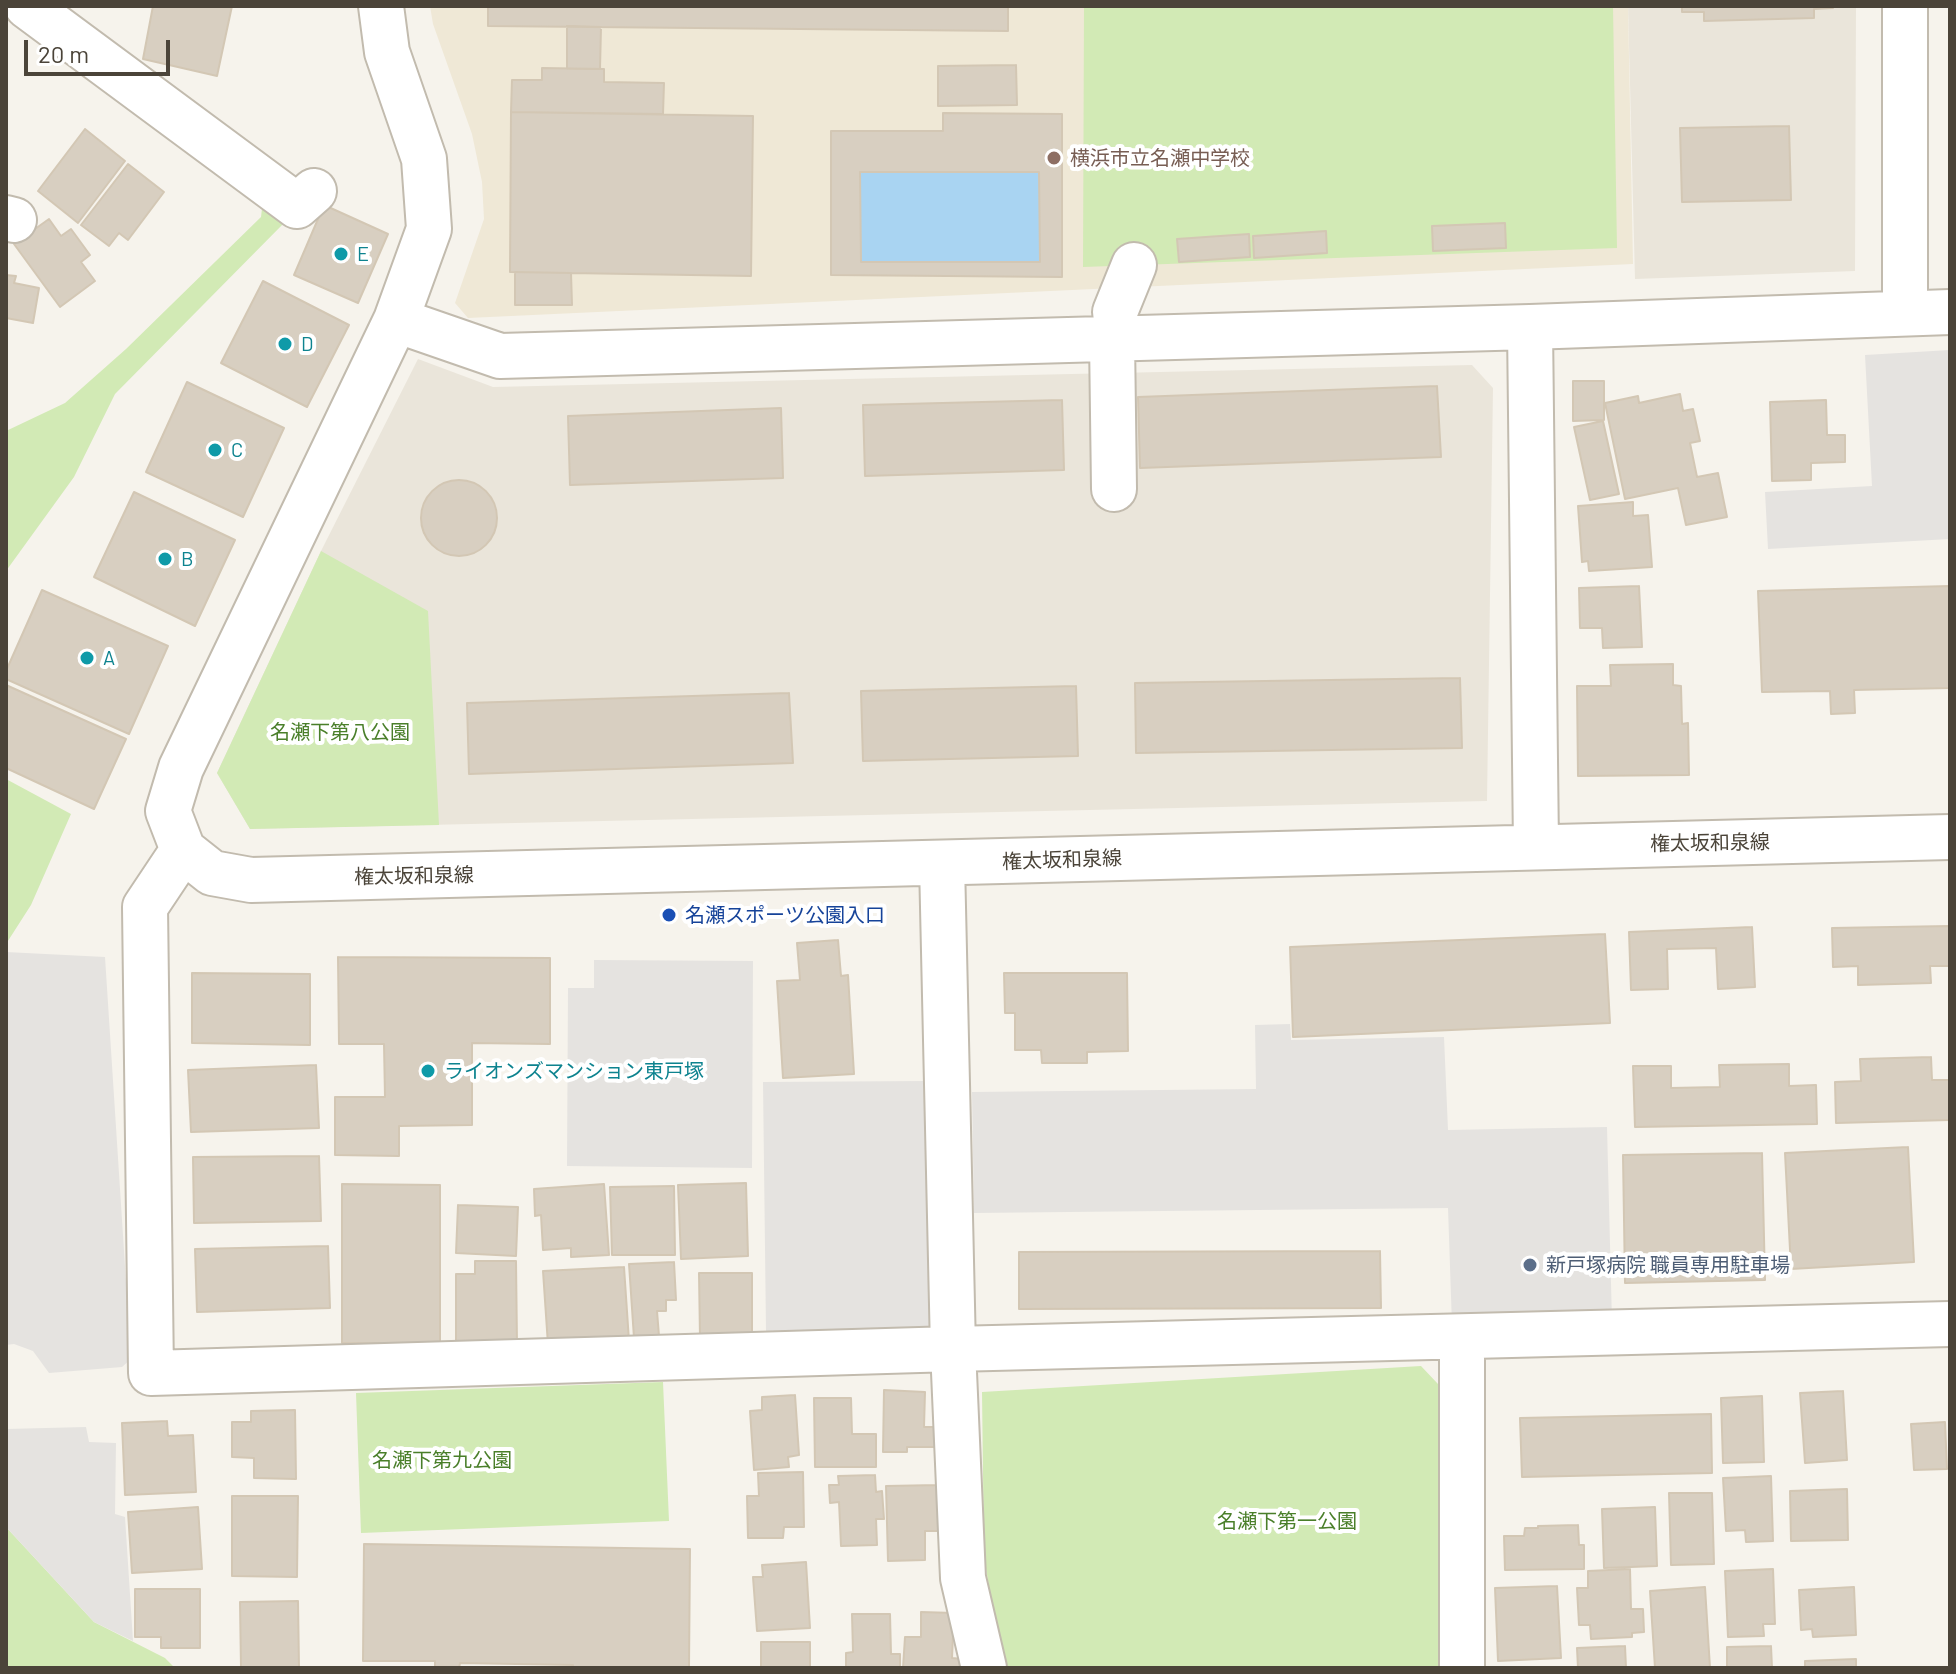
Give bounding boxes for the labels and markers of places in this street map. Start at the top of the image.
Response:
place label: 横浜市立名瀬中学校 [1070,146,1250,170]
marker: 横浜市立名瀬中学校 [1045,149,1063,167]
place label: E [357,242,369,266]
marker: E [332,245,350,263]
place label: D [301,332,313,356]
marker: D [276,335,294,353]
place label: C [231,438,243,462]
marker: C [206,441,224,459]
place label: B [181,547,194,571]
marker: B [156,550,174,568]
place label: A [103,646,115,670]
marker: A [78,649,96,667]
place label: 名瀬スポーツ公園入口 [685,903,885,927]
marker: 名瀬スポーツ公園入口 [660,906,678,924]
place label: ライオンズマンション東戸塚 [444,1059,704,1083]
marker: ライオンズマンション東戸塚 [419,1062,437,1080]
place label: 新戸塚病院 職員専用駐車場 [1546,1253,1790,1277]
marker: 新戸塚病院 職員専用駐車場 [1521,1256,1539,1274]

